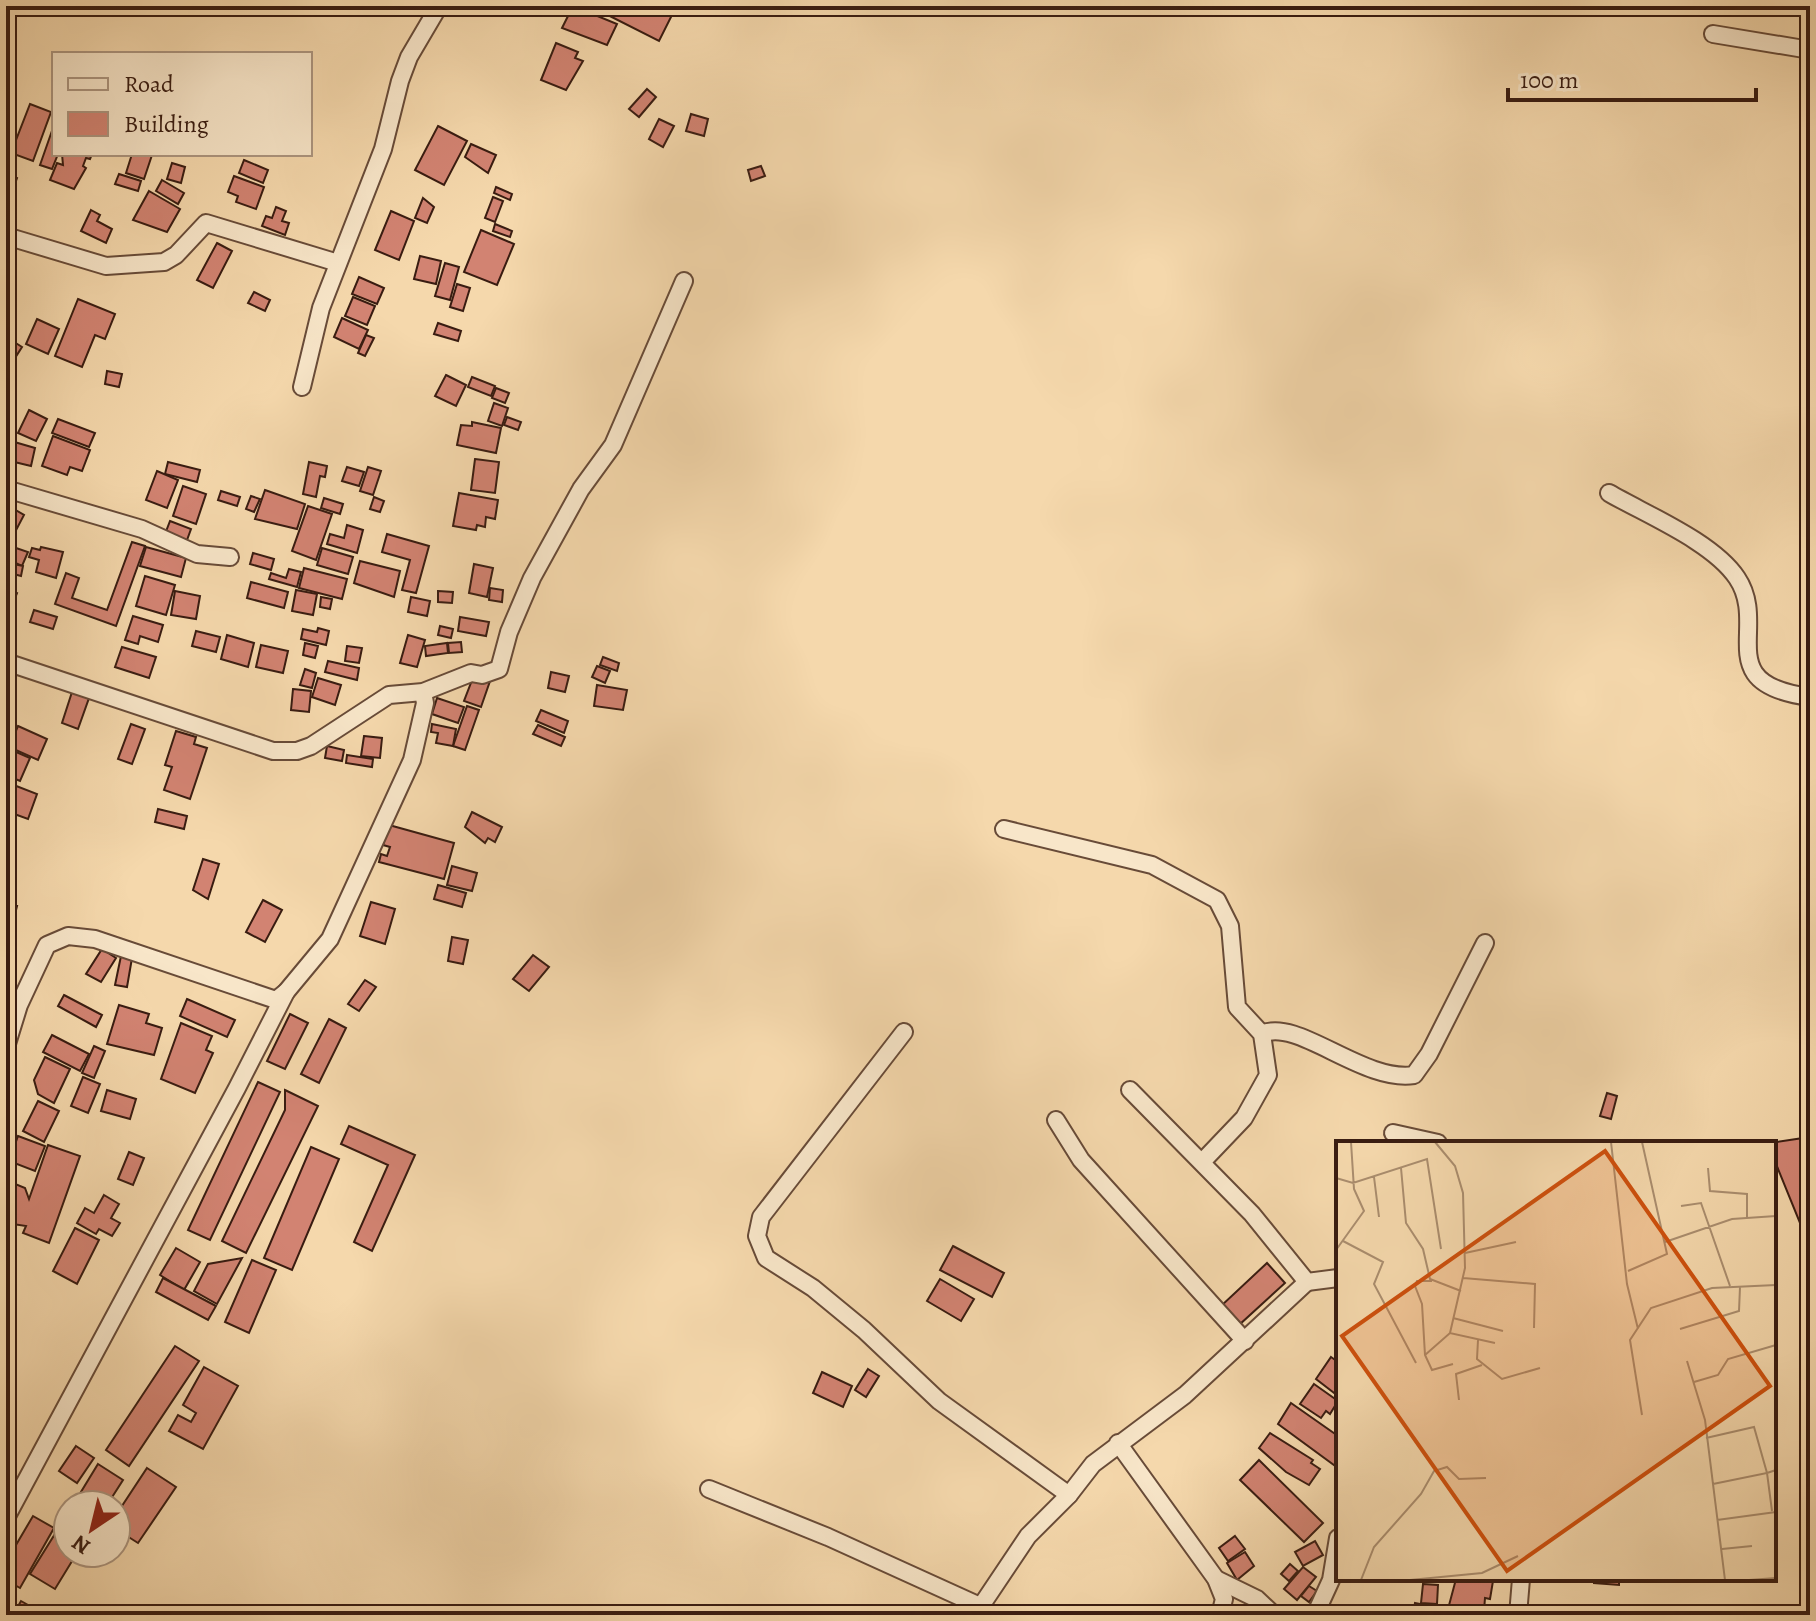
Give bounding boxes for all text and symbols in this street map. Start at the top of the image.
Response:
legend [52,52,312,156]
scale bar [1508,52,1756,102]
text: 100 m [1520,64,1579,96]
text: Road [124,68,174,100]
text: Building [124,108,209,140]
inset map [1336,1141,1776,1581]
north arrow [52,1489,132,1569]
text: N [66,1528,96,1561]

